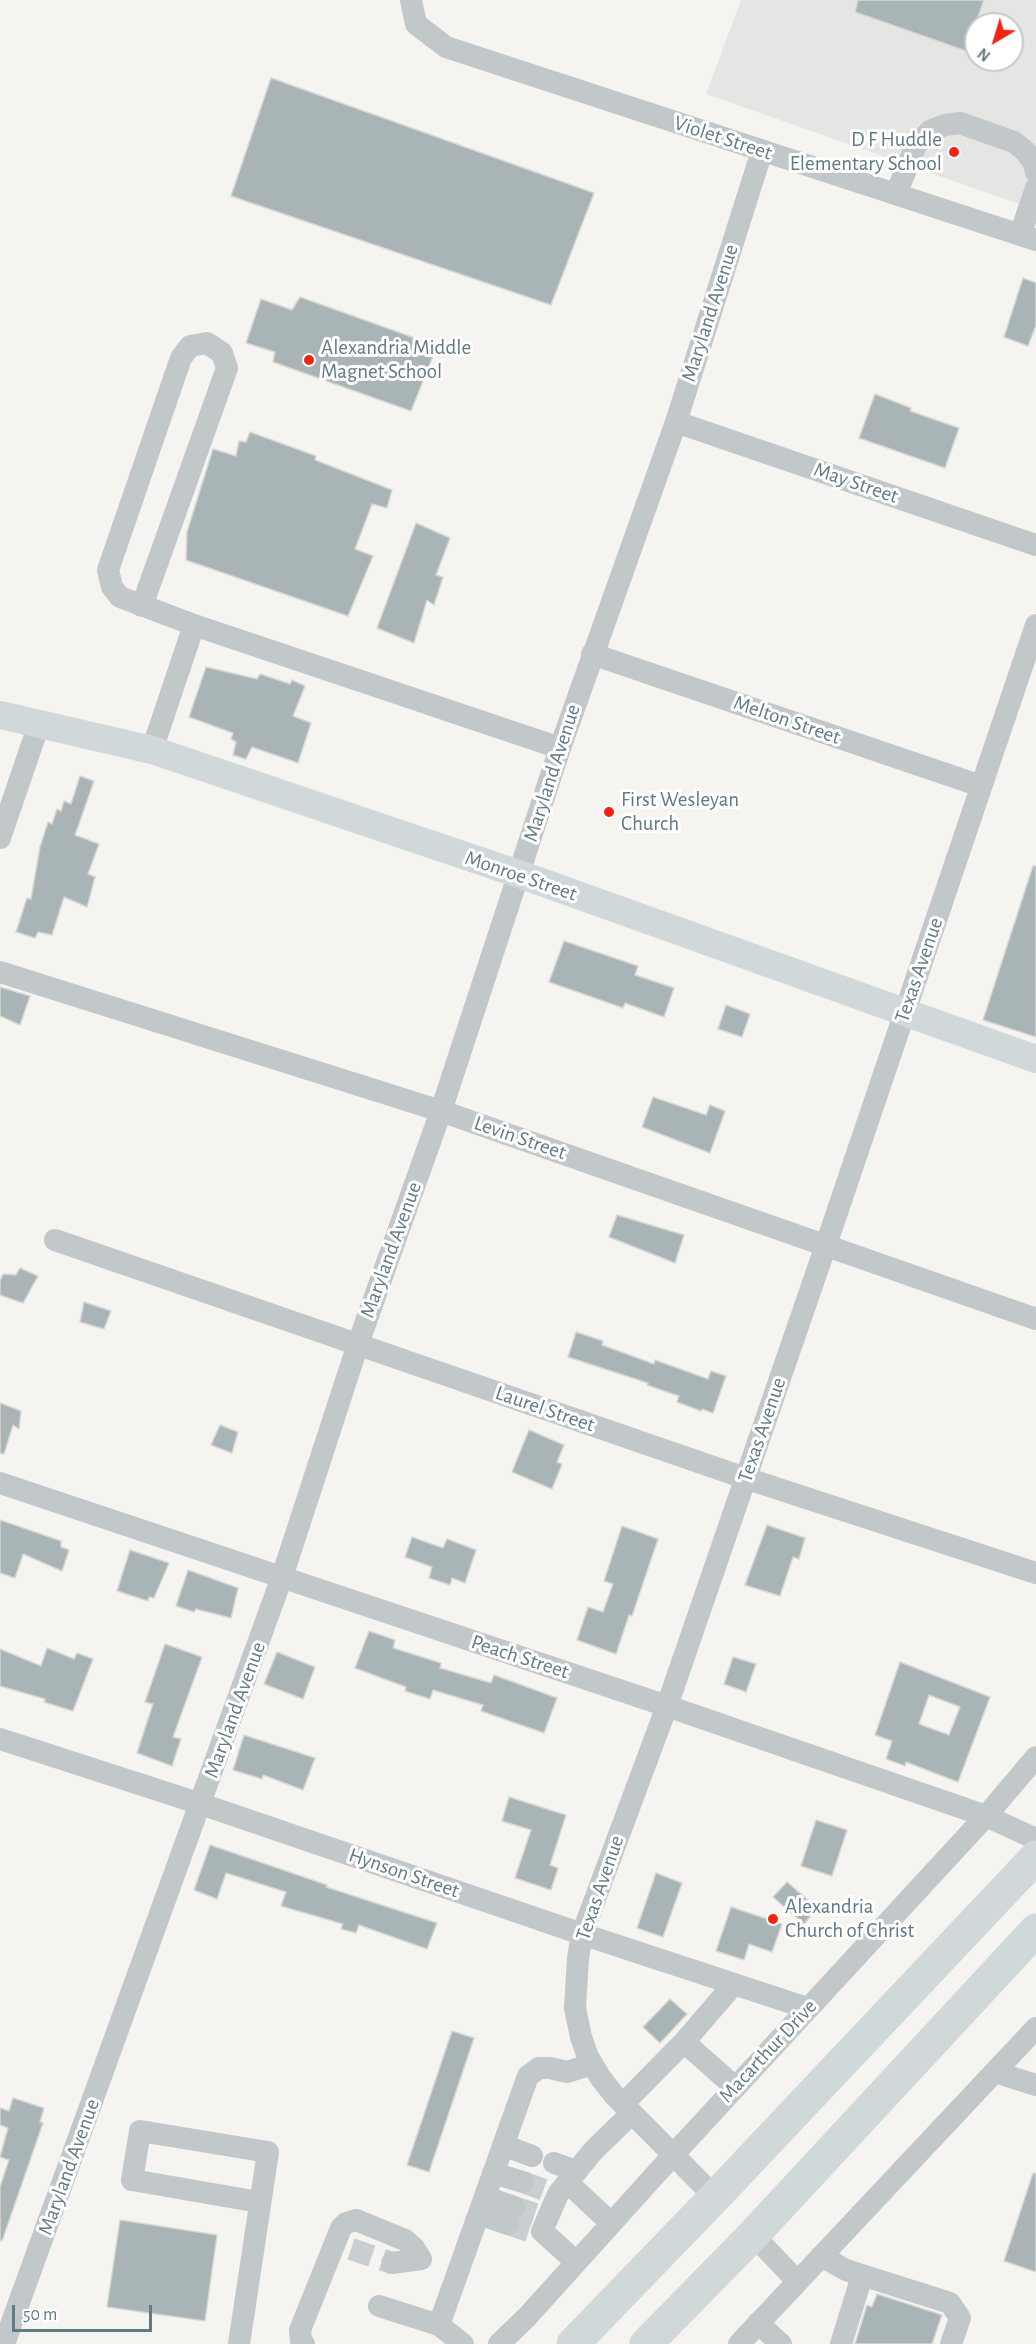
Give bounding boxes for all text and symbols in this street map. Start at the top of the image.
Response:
north arrow [964,12,1024,72]
text: N [975,45,993,64]
street label: Violet Street [671,110,775,166]
place label: D F Huddle Elementary School [790,127,942,177]
marker: D F Huddle Elementary School [947,145,961,159]
street label: Maryland Avenue [676,241,744,385]
place label: Alexandria Middle Magnet School [321,335,471,385]
marker: Alexandria Middle Magnet School [302,353,316,367]
street label: May Street [810,457,902,509]
street label: Melton Street [730,690,844,750]
street label: Maryland Avenue [518,701,586,845]
place label: First Wesleyan Church [621,787,739,837]
marker: First Wesleyan Church [602,805,616,819]
street label: Monroe Street [462,845,580,907]
street label: Texas Avenue [889,914,949,1026]
street label: Levin Street [471,1110,569,1166]
street label: Maryland Avenue [355,1179,427,1321]
street label: Texas Avenue [732,1374,792,1486]
street label: Laurel Street [492,1380,598,1438]
street label: Peach Street [468,1629,572,1685]
street label: Maryland Avenue [199,1639,271,1781]
street label: Texas Avenue [570,1832,630,1944]
street label: Hynson Street [345,1842,463,1904]
place label: Alexandria Church of Christ [785,1894,914,1944]
marker: Alexandria Church of Christ [766,1912,780,1926]
street label: Macarthur Drive [714,1994,822,2108]
street label: Maryland Avenue [33,2096,105,2238]
scale bar [15,2293,154,2331]
text: 50 m [23,2306,57,2324]

